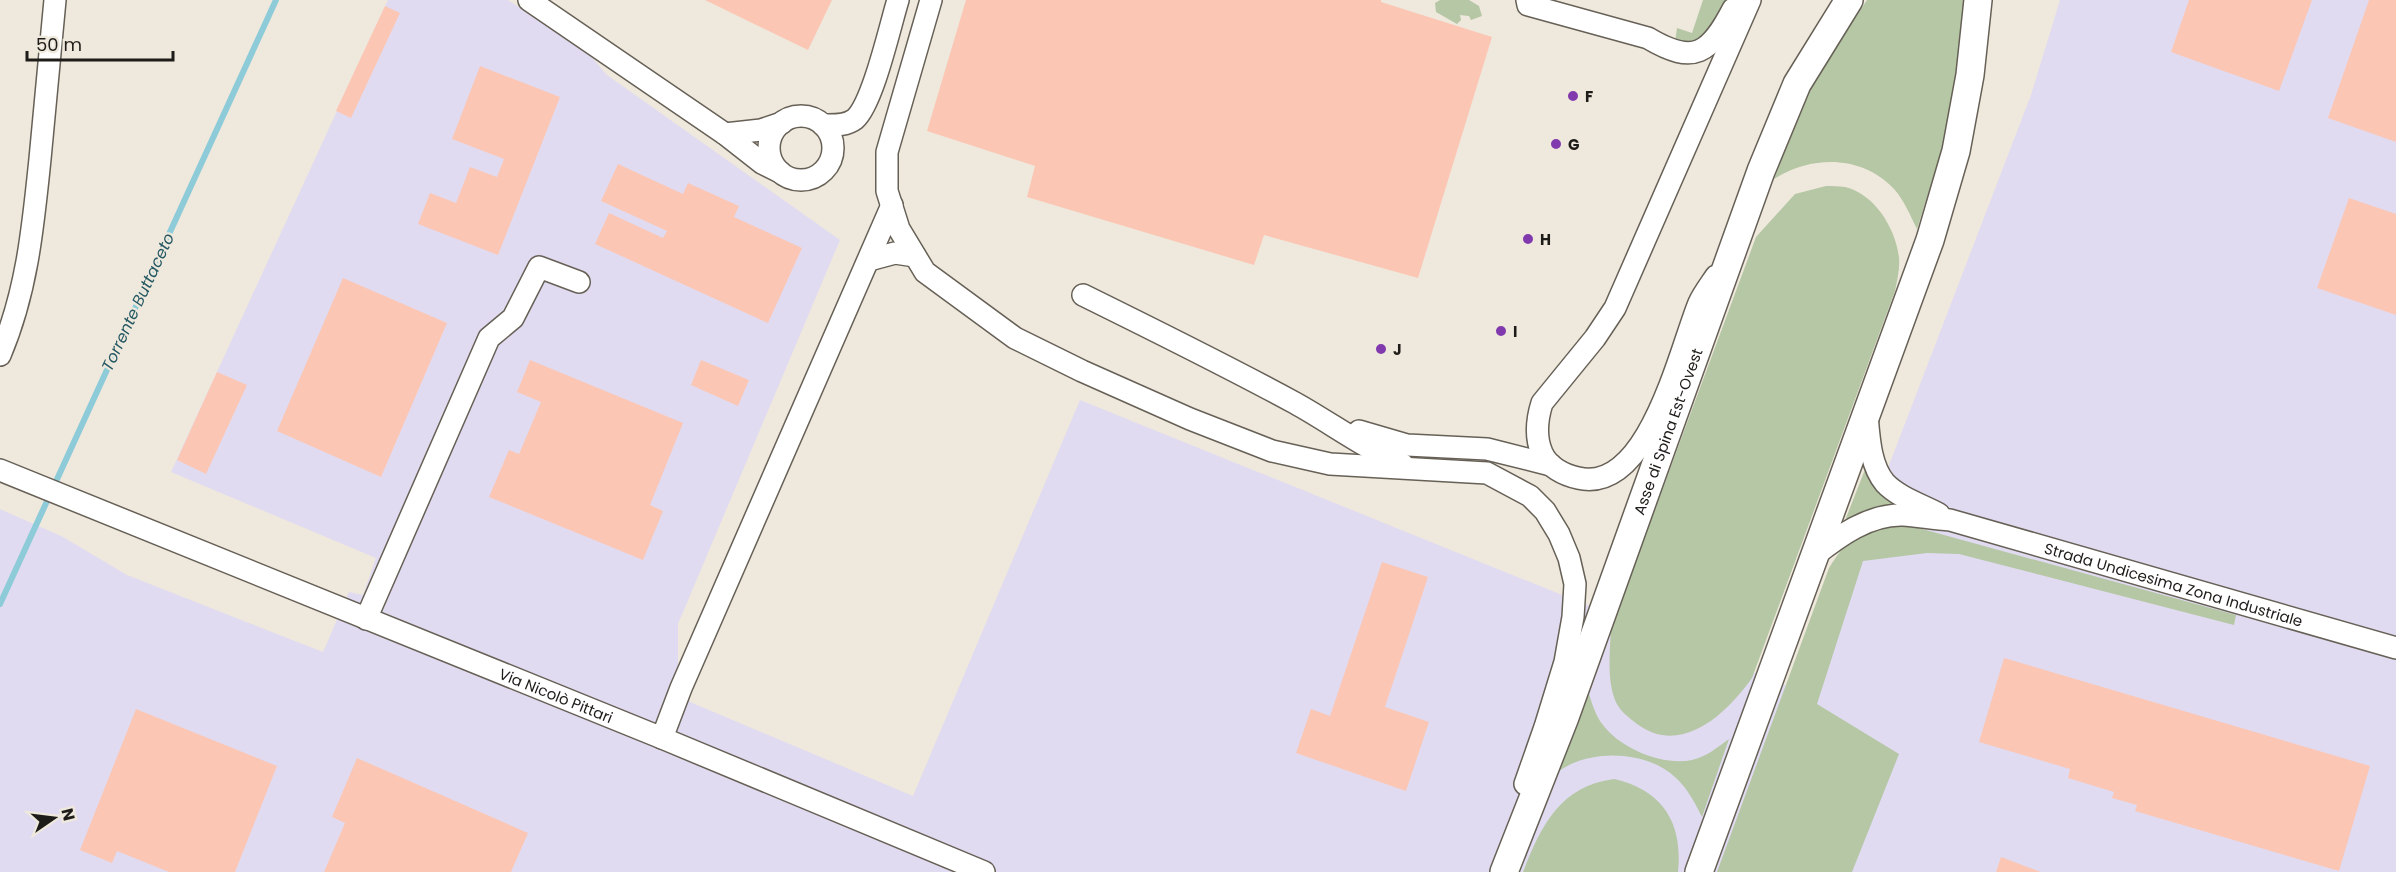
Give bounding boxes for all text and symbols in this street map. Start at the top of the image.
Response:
scale bar [27,24,172,62]
text: 50 m [36,32,82,57]
place label: F [1585,86,1593,107]
marker: F [1566,89,1580,103]
place label: G [1568,134,1579,155]
marker: G [1549,137,1563,151]
water label: Torrente Buttaceto [96,229,180,375]
place label: H [1540,229,1551,250]
marker: H [1521,232,1535,246]
place label: I [1513,321,1517,342]
marker: I [1494,324,1508,338]
place label: J [1393,339,1402,360]
marker: J [1374,342,1388,356]
street label: Asse di Spina Est-Ovest [1628,345,1707,518]
street label: Strada Undicesima Zona Industriale [2042,537,2305,631]
street label: Via Nicolò Pittari [496,663,616,728]
north arrow [24,788,84,848]
text: N [55,806,81,823]

